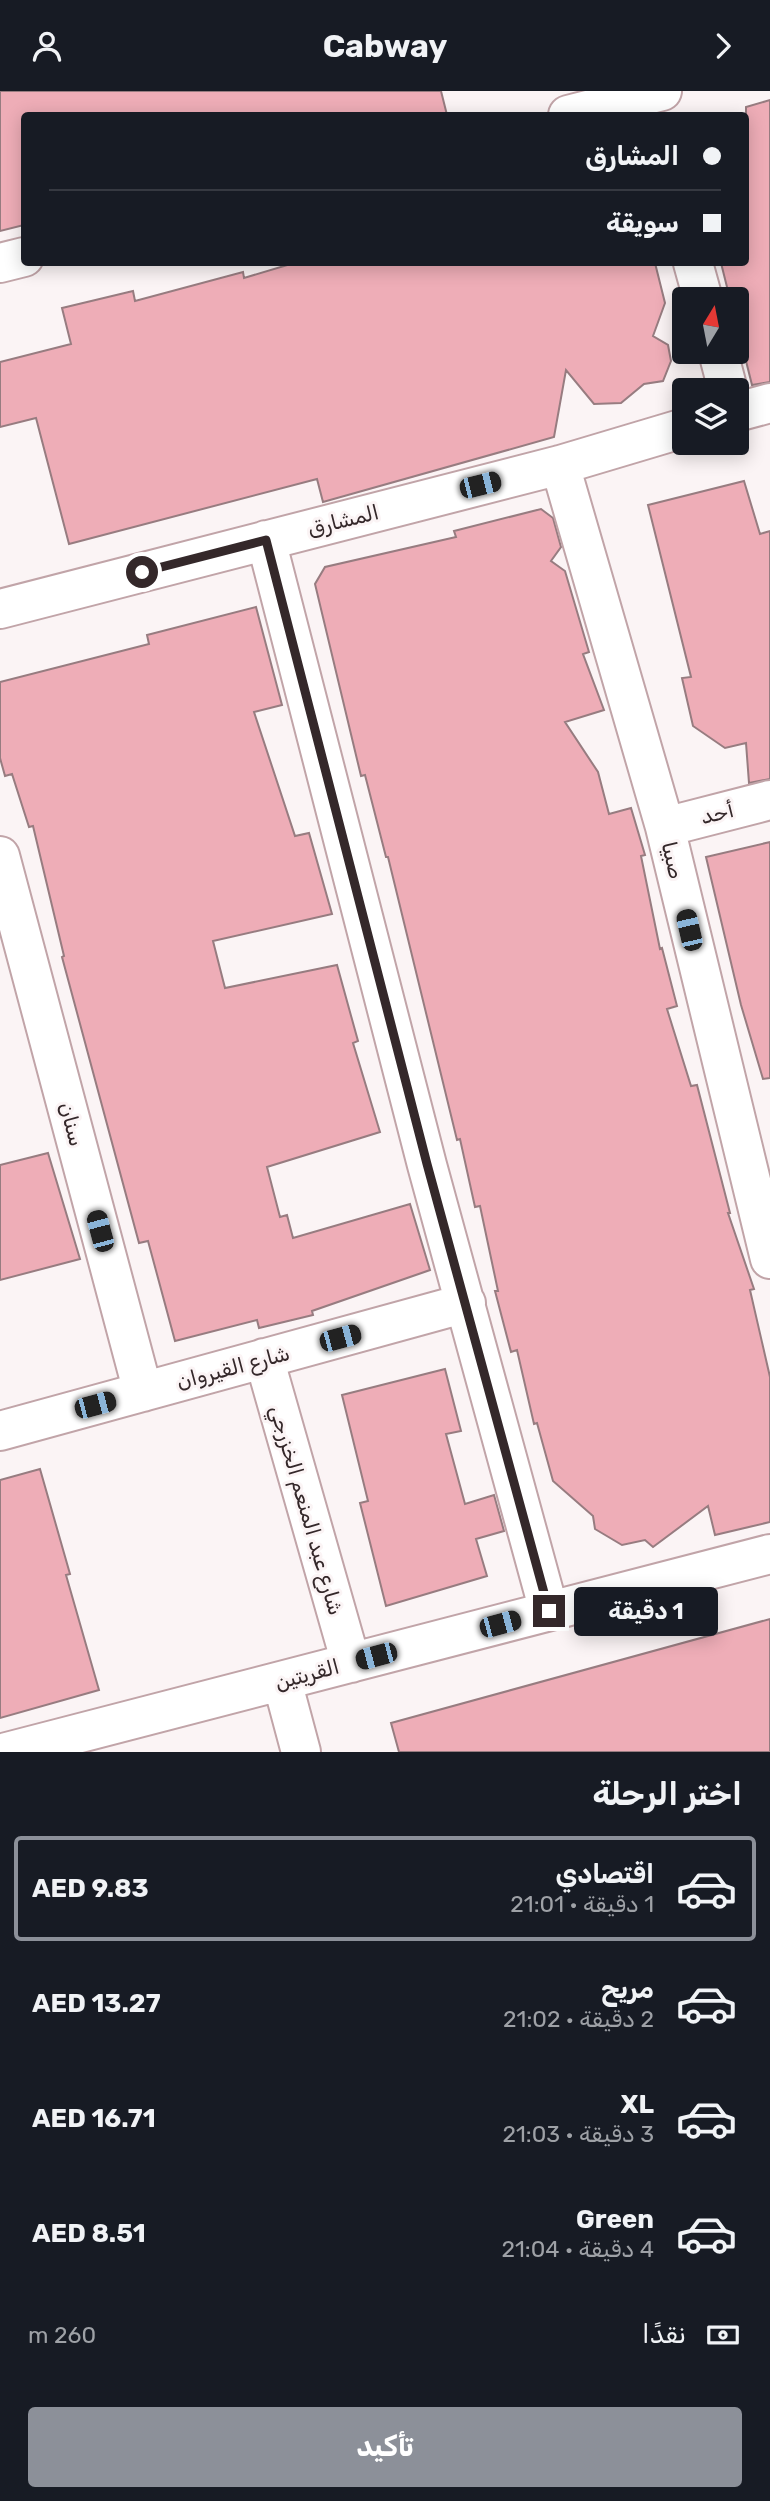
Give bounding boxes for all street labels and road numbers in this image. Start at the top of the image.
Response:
street label: المشارق [305,499,381,541]
street label: أحد [698,797,736,829]
street label: صبيا [657,839,689,881]
street label: سنان [54,1099,90,1149]
street label: شارع القيروان [174,1340,293,1396]
street label: شارع عبد المنعم الخزرجي [261,1402,349,1619]
street label: القريتين [272,1653,342,1695]

